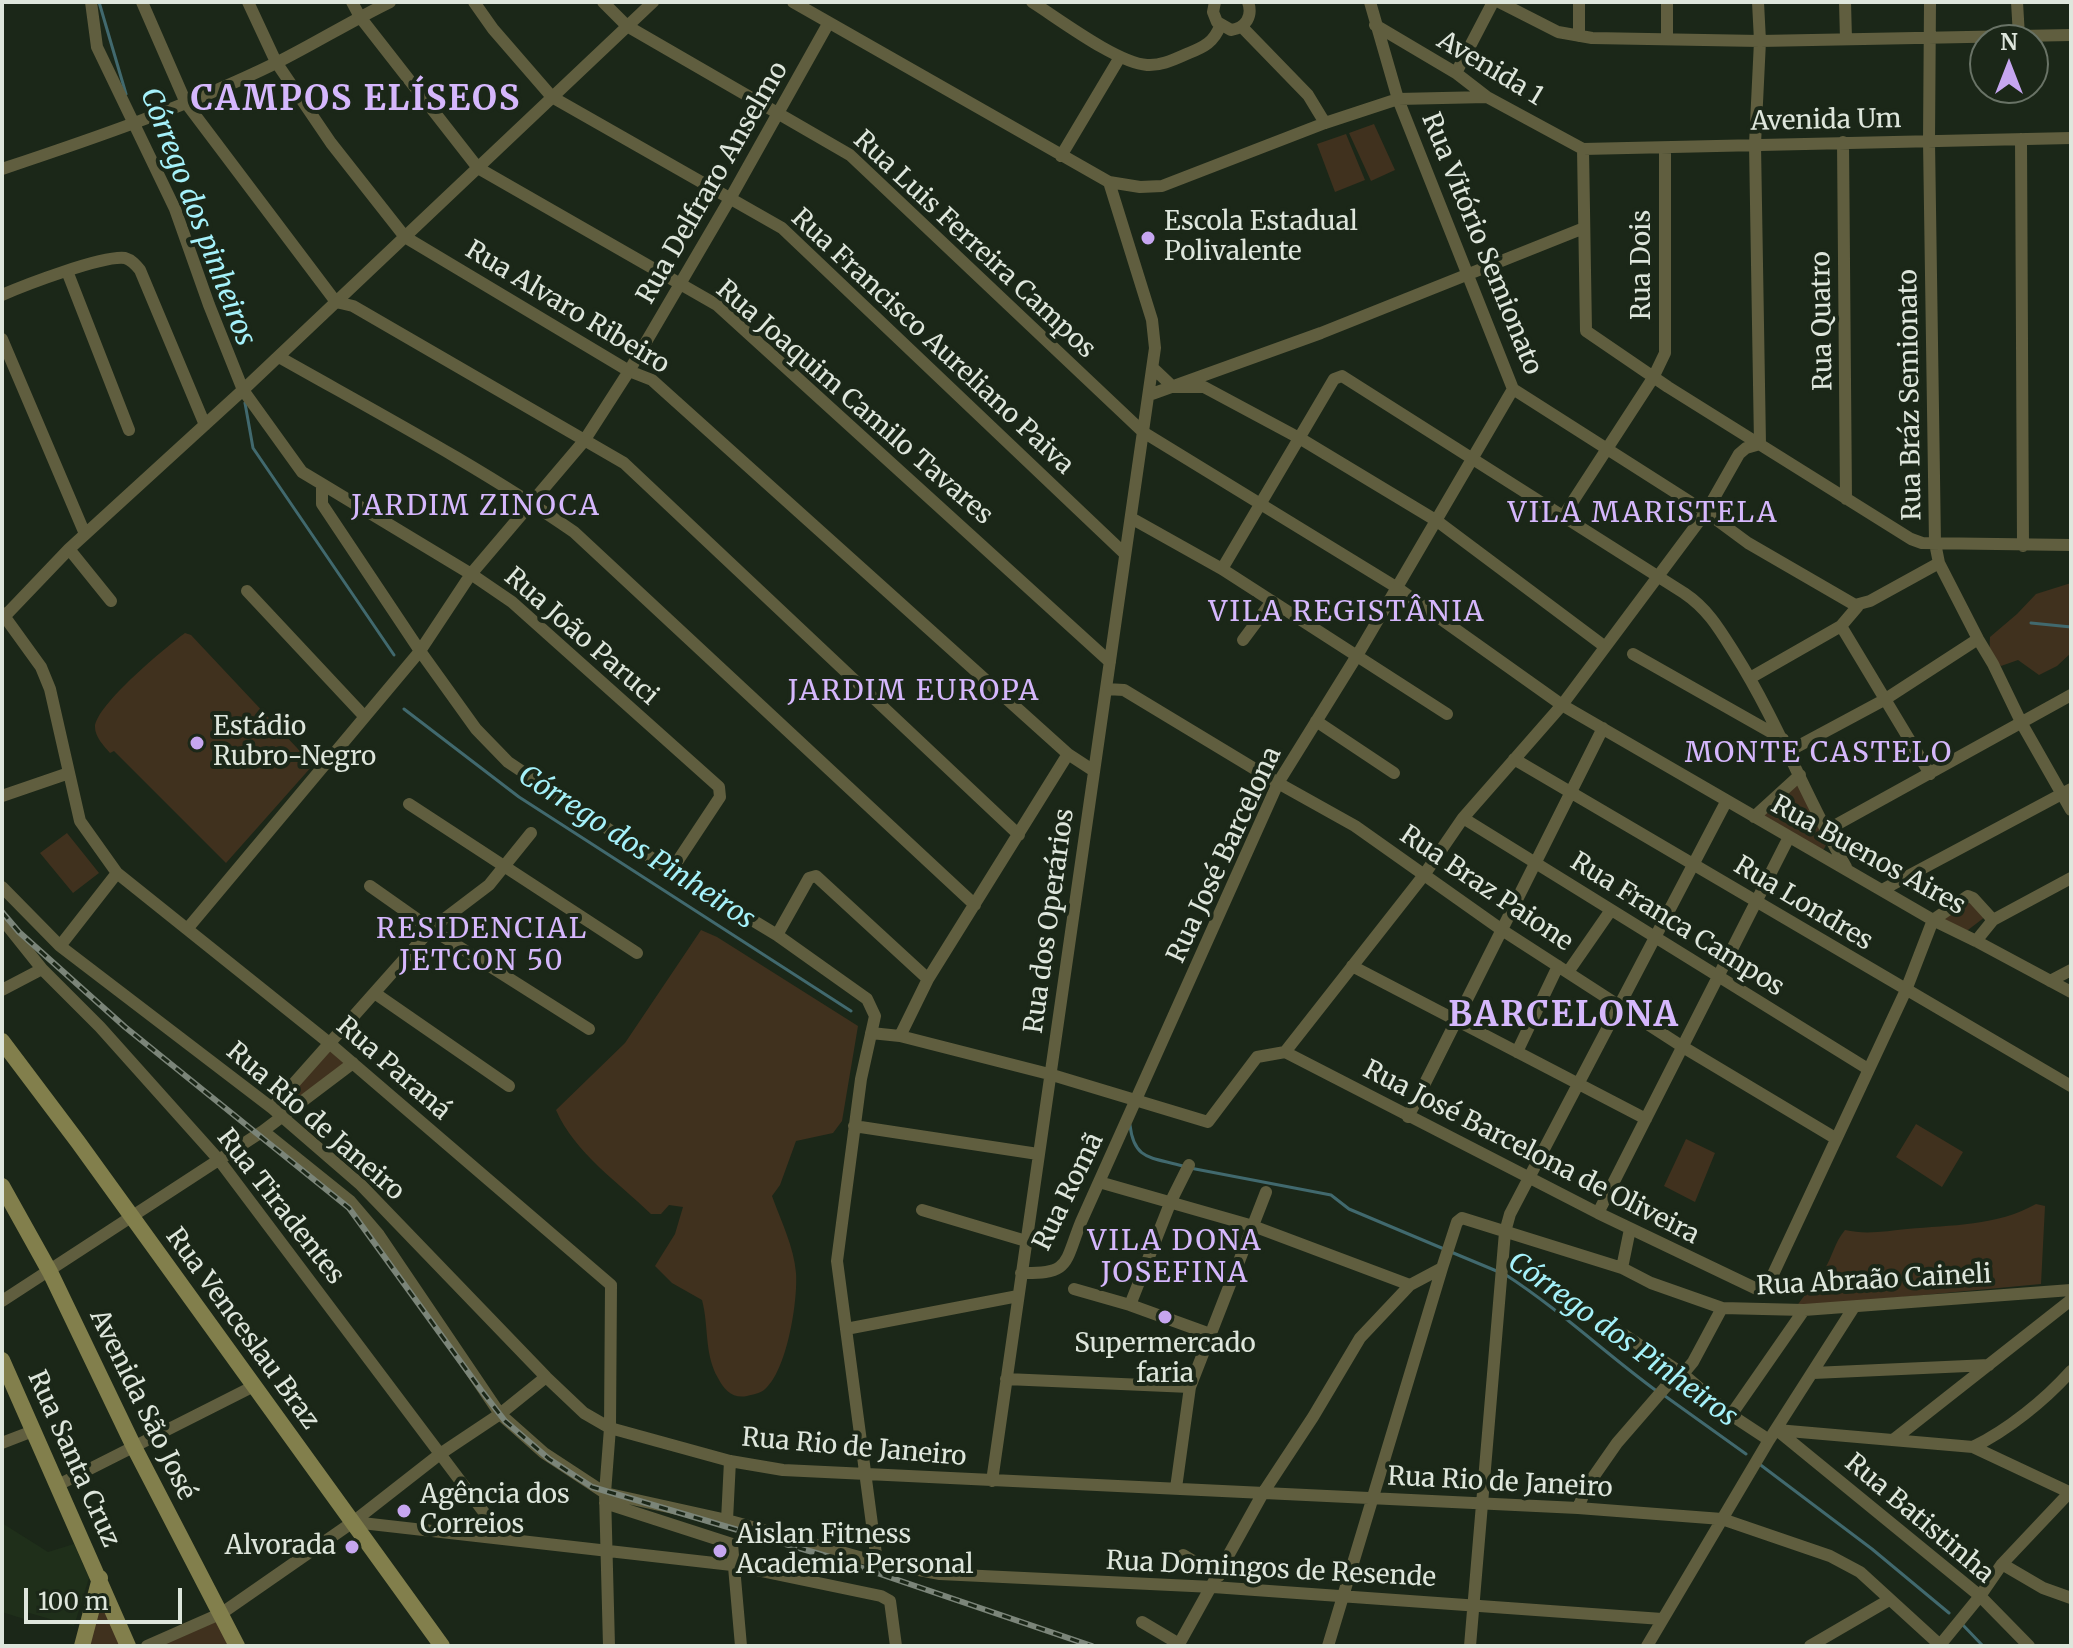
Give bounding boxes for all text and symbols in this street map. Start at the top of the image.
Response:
north arrow [1969,24,2049,104]
street label: Avenida 1 [1431,25,1549,113]
text: N [2000,28,2018,56]
street label: Rua Delfraro Anselmo [631,56,795,310]
district label: CAMPOS ELÍSEOS [191,80,521,120]
water label: Córrego dos pinheiros [132,83,262,351]
street label: Avenida Um [1750,104,1902,138]
street label: Rua Vitório Semionato [1414,108,1548,380]
street label: Rua Luis Ferreira Campos [847,125,1101,365]
street label: Rua Francisco Aureliano Paiva [784,203,1080,481]
place label: Escola Estadual Polivalente [1164,207,1358,268]
street label: Rua Dois [1627,210,1659,320]
marker: Escola Estadual Polivalente [1139,229,1157,247]
street label: Rua Alvaro Ribeiro [460,235,674,381]
street label: Rua Quatro [1806,251,1840,391]
street label: Rua Bráz Semionato [1893,269,1929,521]
street label: Rua Joaquim Camilo Tavares [709,274,999,532]
district label: JARDIM ZINOCA [351,490,601,524]
district label: VILA MARISTELA [1508,497,1778,531]
street label: Rua João Paruci [498,562,664,712]
district label: VILA REGISTÂNIA [1208,596,1486,630]
district label: JARDIM EUROPA [788,675,1040,709]
place label: Estádio Rubro-Negro [213,712,376,774]
marker: Estádio Rubro-Negro [188,734,206,752]
district label: MONTE CASTELO [1685,737,1953,771]
street label: Rua José Barcelona [1161,742,1289,968]
water label: Córrego dos Pinheiros [511,759,761,937]
street label: Rua Buenos Aires [1766,790,1970,922]
street label: Rua dos Operários [1019,807,1081,1035]
street label: Rua Braz Paione [1394,820,1578,958]
street label: Rua Franca Campos [1564,847,1790,1003]
street label: Rua Londres [1728,850,1878,958]
district label: RESIDENCIAL JETCON 50 [376,913,588,979]
district label: BARCELONA [1448,996,1680,1036]
street label: Rua Paraná [330,1011,456,1127]
street label: Rua Rio de Janeiro [220,1036,410,1208]
street label: Rua José Barcelona de Oliveira [1358,1054,1704,1252]
street label: Rua Tiradentes [210,1123,350,1291]
street label: Rua Romã [1027,1128,1111,1256]
street label: Rua Venceslau Braz [159,1222,325,1436]
district label: VILA DONA JOSEFINA [1088,1225,1262,1291]
water label: Córrego dos Pinheiros [1501,1246,1743,1434]
street label: Rua Abraão Caineli [1756,1259,1992,1303]
street label: Avenida São José [82,1305,202,1505]
marker: Supermercado faria [1156,1308,1174,1326]
place label: Supermercado faria [1074,1329,1256,1390]
street label: Rua Santa Cruz [20,1366,126,1552]
street label: Rua Rio de Janeiro [740,1423,968,1473]
street label: Rua Batistinha [1838,1448,2000,1590]
street label: Rua Rio de Janeiro [1387,1462,1613,1504]
place label: Agência dos Correios [420,1480,570,1542]
marker: Agência dos Correios [395,1502,413,1520]
place label: Aislan Fitness Academia Personal [736,1520,974,1582]
place label: Alvorada [225,1531,336,1563]
marker: Alvorada [343,1538,361,1556]
marker: Aislan Fitness Academia Personal [711,1542,729,1560]
street label: Rua Domingos de Resende [1105,1546,1437,1594]
scale bar [28,1572,186,1622]
text: 100 m [38,1586,108,1617]

